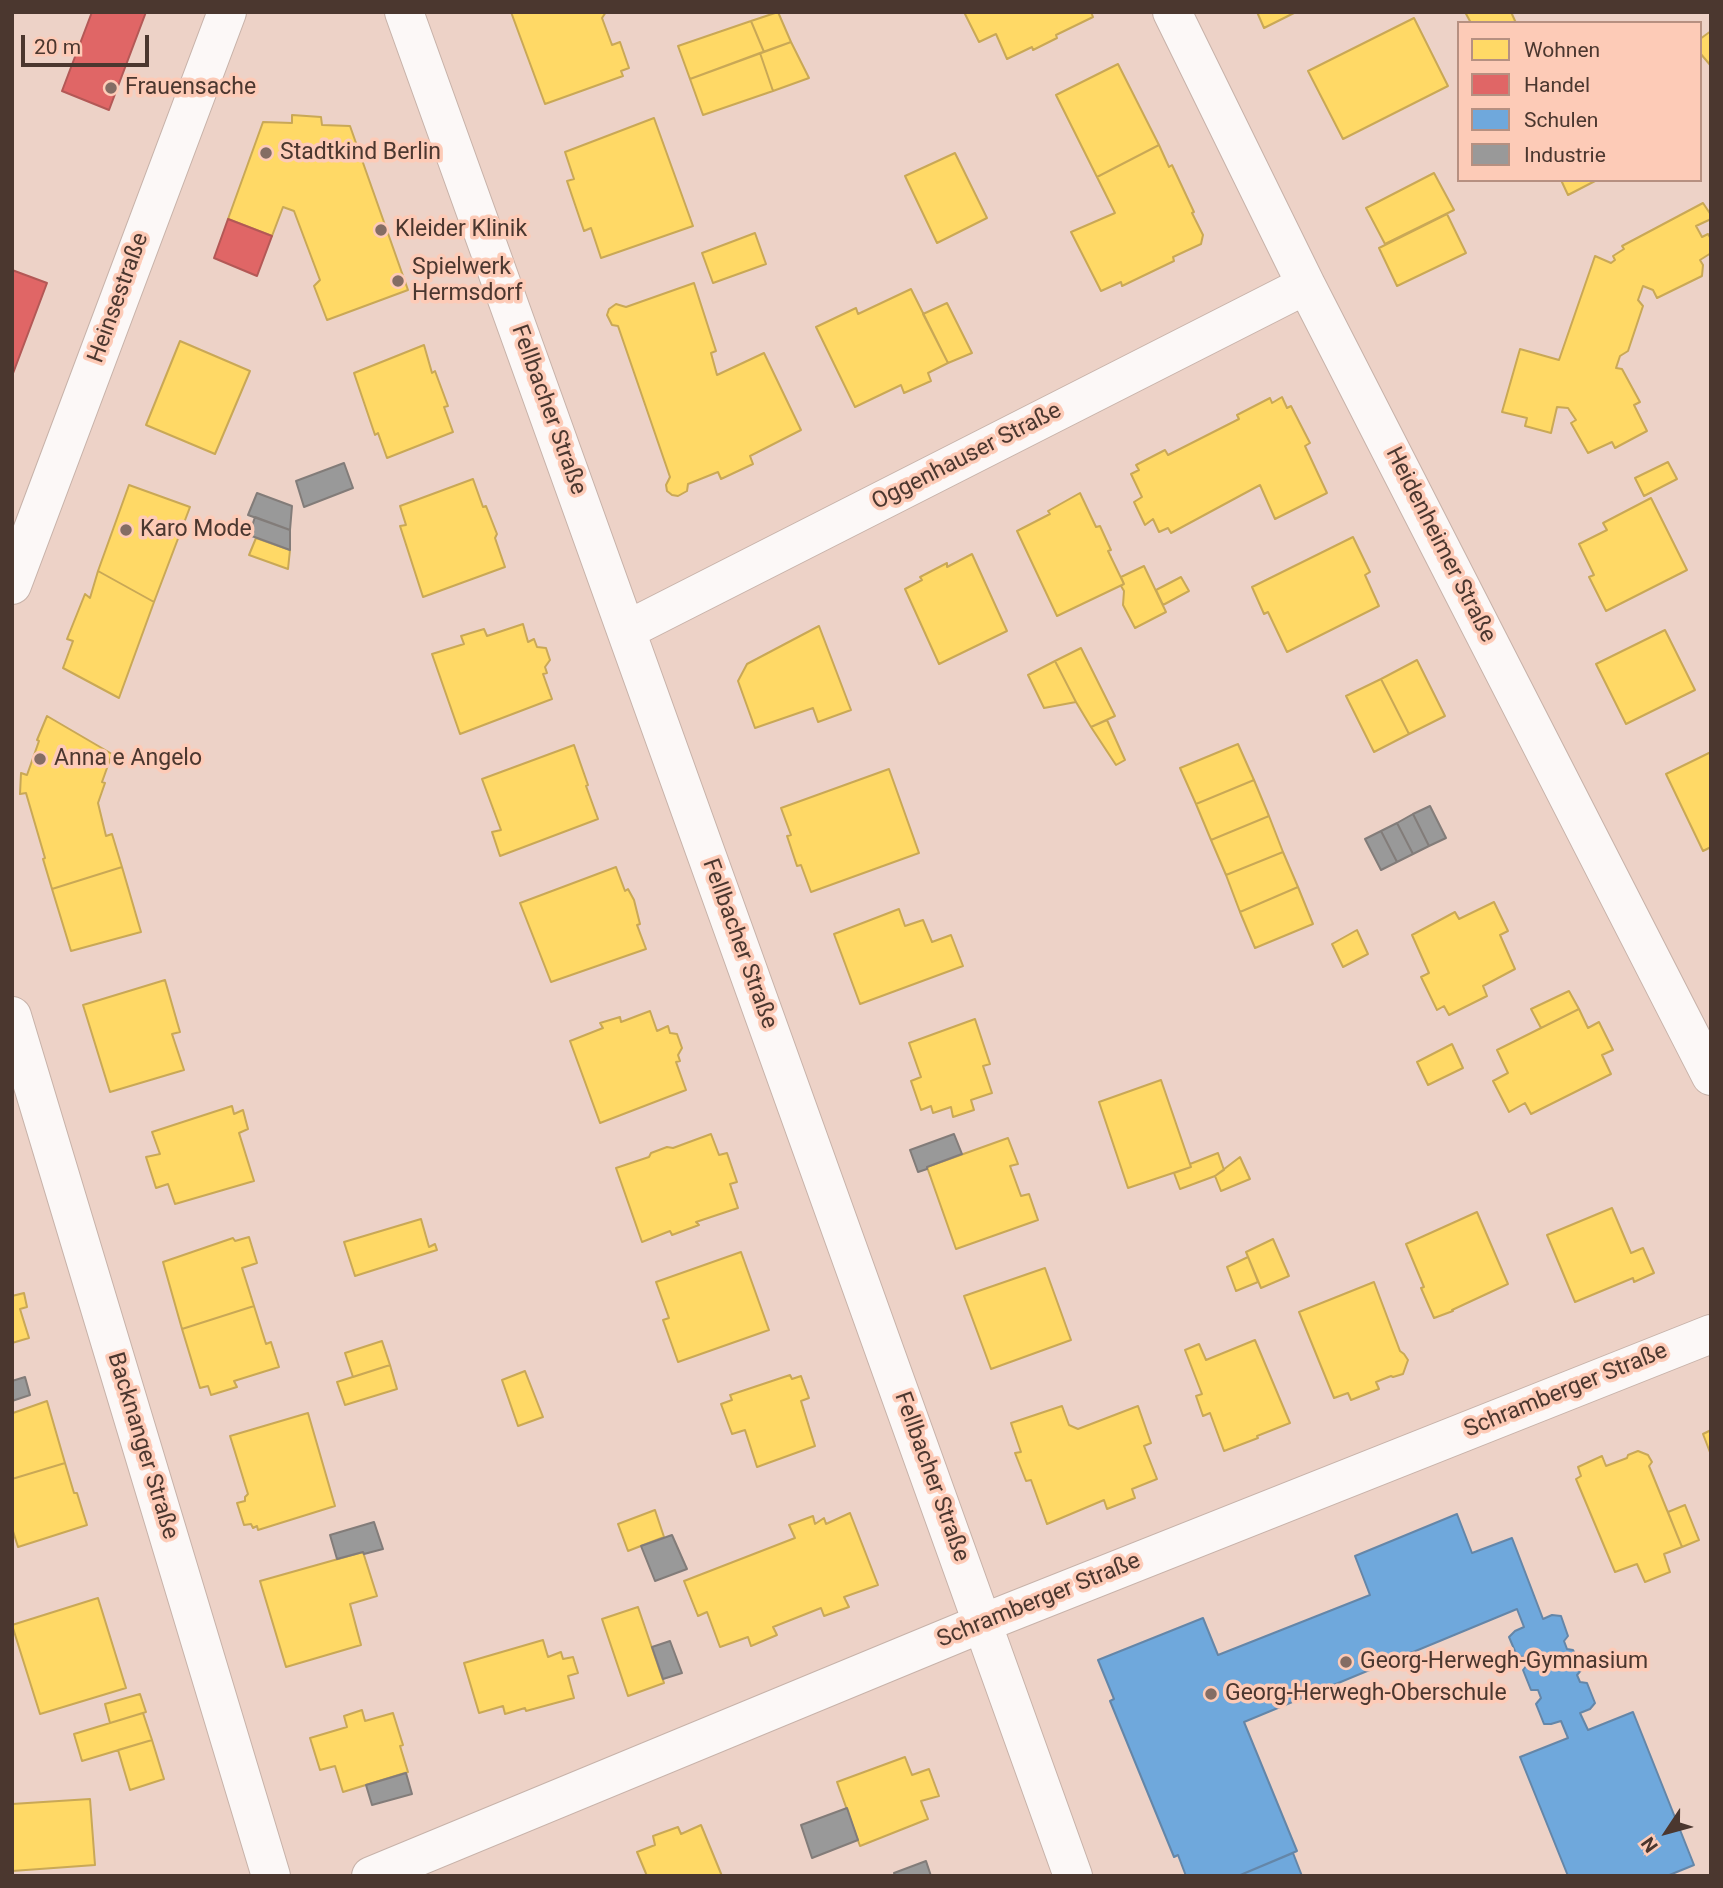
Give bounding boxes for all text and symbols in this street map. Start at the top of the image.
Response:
scale bar [24,21,152,65]
legend [1457,21,1702,182]
text: 20 m [34,35,81,59]
text: Wohnen [1524,38,1600,62]
text: Handel [1524,73,1590,97]
place label: Frauensache [125,74,256,102]
marker: Frauensache [103,80,119,96]
text: Schulen [1524,108,1598,132]
place label: Stadtkind Berlin [280,139,441,167]
text: Industrie [1524,143,1606,167]
marker: Stadtkind Berlin [258,145,274,161]
place label: Kleider Klinik [395,216,527,244]
marker: Kleider Klinik [373,222,389,238]
street label: Heinsestraße [83,229,155,367]
place label: Spielwerk Hermsdorf [412,254,522,308]
marker: Spielwerk Hermsdorf [390,273,406,289]
street label: Fellbacher Straße [504,321,592,499]
street label: Oggenhauser Straße [868,397,1066,517]
street label: Heidenheimer Straße [1379,443,1501,647]
place label: Karo Mode [140,516,252,544]
marker: Karo Mode [118,522,134,538]
place label: Anna e Angelo [54,745,202,773]
marker: Anna e Angelo [32,751,48,767]
street label: Fellbacher Straße [695,855,783,1033]
street label: Schramberger Straße [1460,1338,1672,1444]
street label: Backnanger Straße [100,1349,184,1543]
street label: Fellbacher Straße [887,1388,975,1566]
street label: Schramberger Straße [933,1548,1145,1654]
place label: Georg-Herwegh-Gymnasium [1360,1648,1648,1676]
marker: Georg-Herwegh-Gymnasium [1338,1654,1354,1670]
place label: Georg-Herwegh-Oberschule [1225,1680,1507,1708]
marker: Georg-Herwegh-Oberschule [1203,1686,1219,1702]
north arrow [1632,1797,1702,1867]
text: N [1636,1832,1663,1857]

